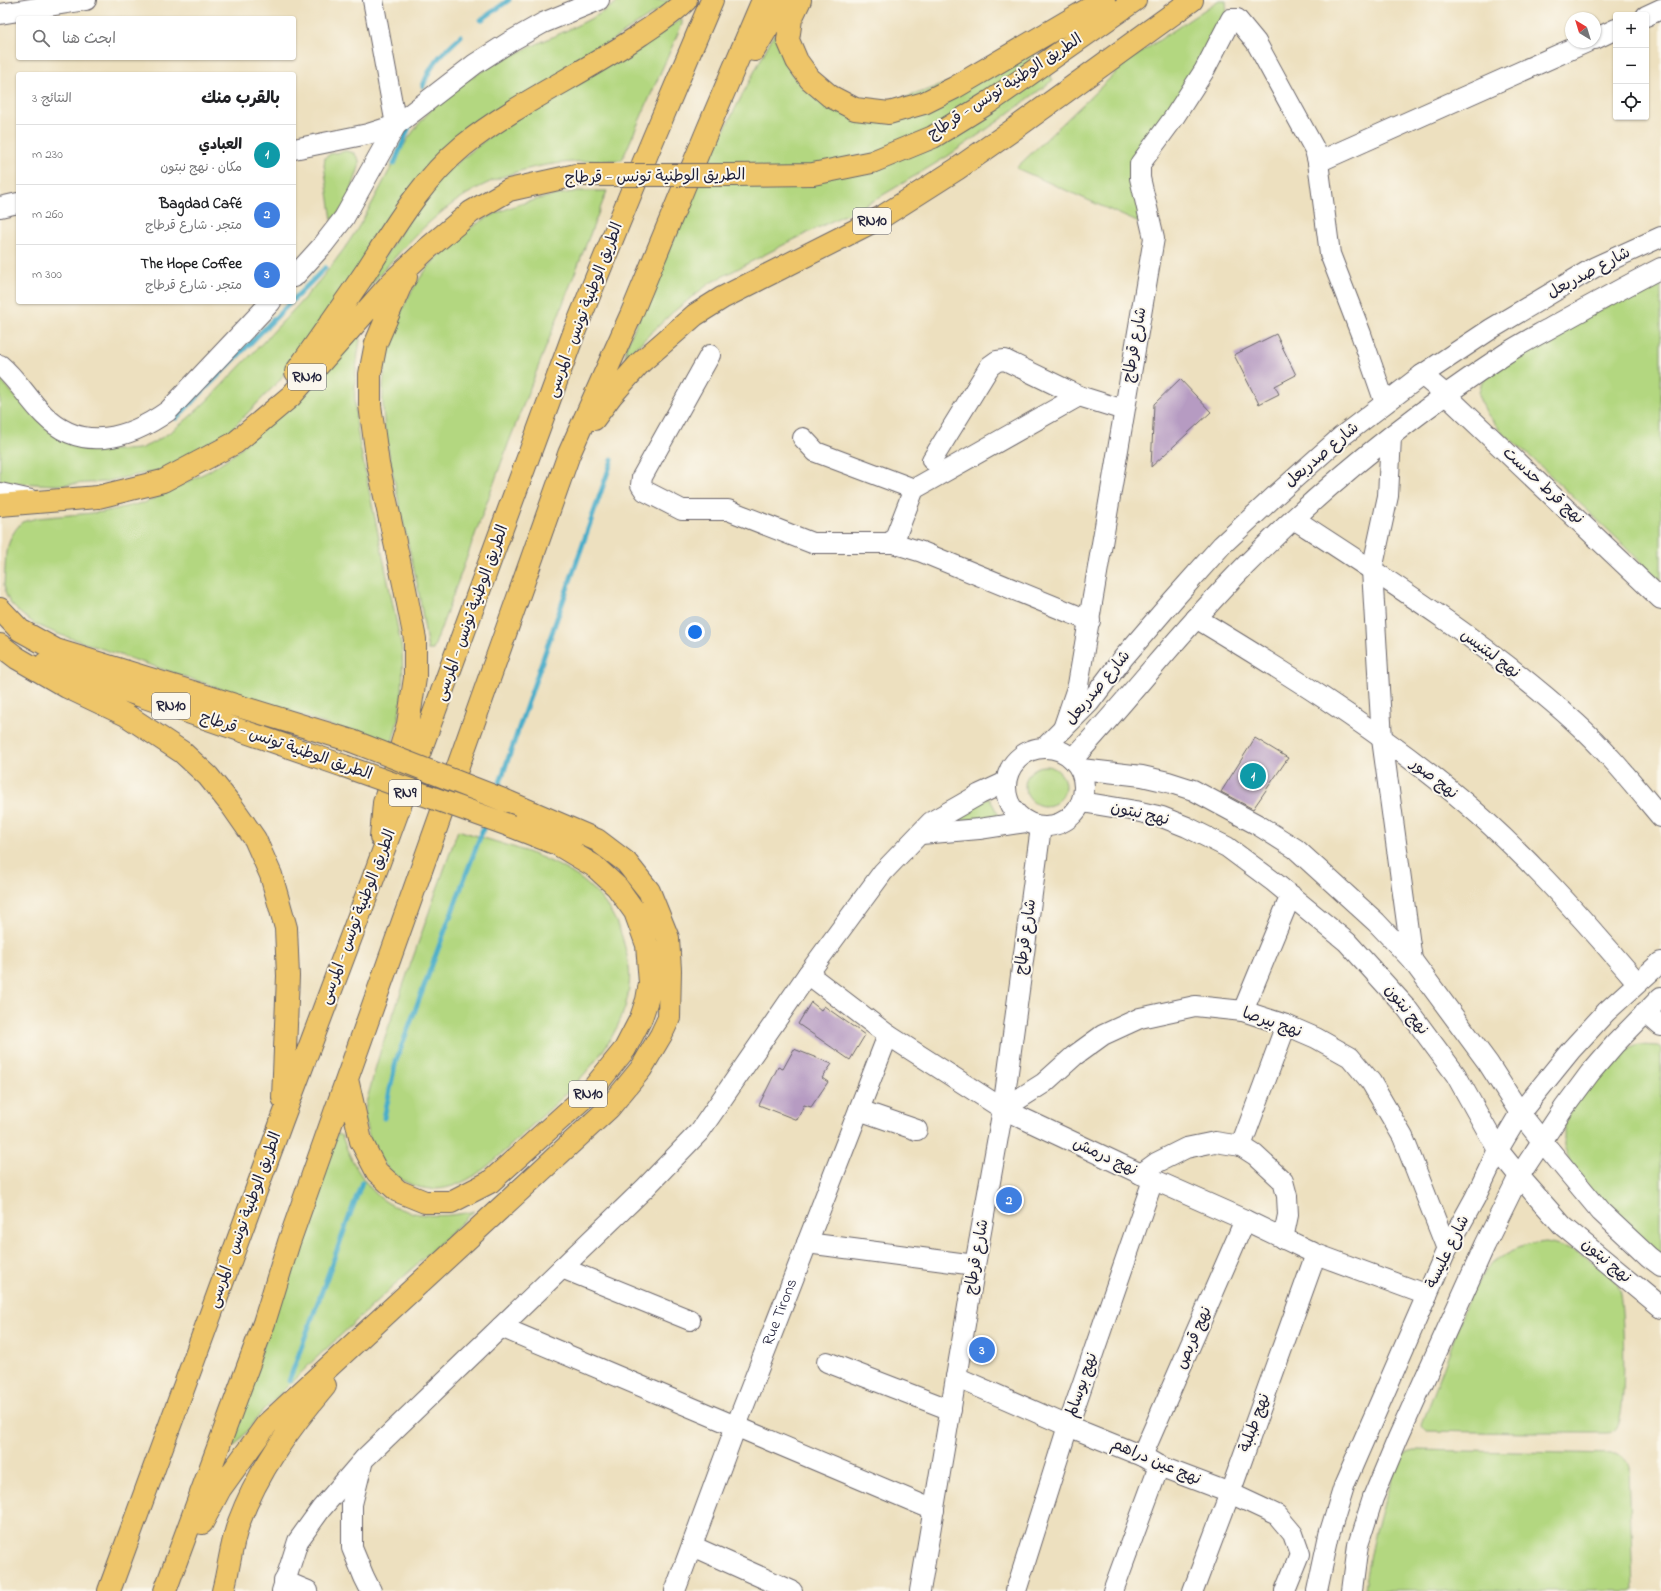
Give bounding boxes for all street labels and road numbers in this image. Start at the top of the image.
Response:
street label: الطريق الوطنية تونس - قرطاج [923,28,1087,146]
street label: الطريق الوطنية تونس - قرطاج [565,163,745,191]
road number: RN10 [853,208,891,234]
street label: الطريق الوطنية تونس - المرسى [540,219,630,401]
street label: شارع صدربعل [1543,241,1635,305]
street label: شارع قرطاج [1117,305,1153,385]
road number: RN10 [288,364,326,390]
street label: شارع صدربعل [1279,416,1365,494]
street label: نهج قرط حدست [1497,442,1589,530]
street label: الطريق الوطنية تونس - المرسى [429,521,515,705]
street label: نهج لبتنيس [1455,623,1525,685]
street label: شارع صدربعل [1059,645,1137,731]
road number: RN10 [152,693,190,719]
street label: الطريق الوطنية تونس - قرطاج [197,705,375,787]
street label: نهج صور [1403,751,1463,805]
road number: RN9 [389,780,421,806]
street label: نهج نبتون [1108,796,1172,832]
street label: الطريق الوطنية تونس - المرسى [313,826,403,1008]
street label: شارع قرطاج [1009,898,1043,976]
street label: نهج نبتون [1378,979,1434,1041]
street label: نهج بيرصا [1239,1002,1305,1044]
road number: RN10 [569,1081,607,1107]
street label: الطريق الوطنية تونس - المرسى [202,1128,288,1312]
street label: نهج درمش [1069,1131,1141,1183]
street label: شارع عليسة [1420,1211,1476,1293]
street label: شارع قرطاج [959,1217,995,1297]
street label: نهج نبتون [1575,1233,1637,1289]
street label: Rue Tirons [756,1275,804,1349]
street label: نهج قربص [1170,1303,1218,1373]
street label: نهج بوسالم [1060,1349,1104,1421]
street label: نهج طبلبة [1233,1390,1277,1456]
street label: نهج عين دراهم [1107,1432,1205,1492]

